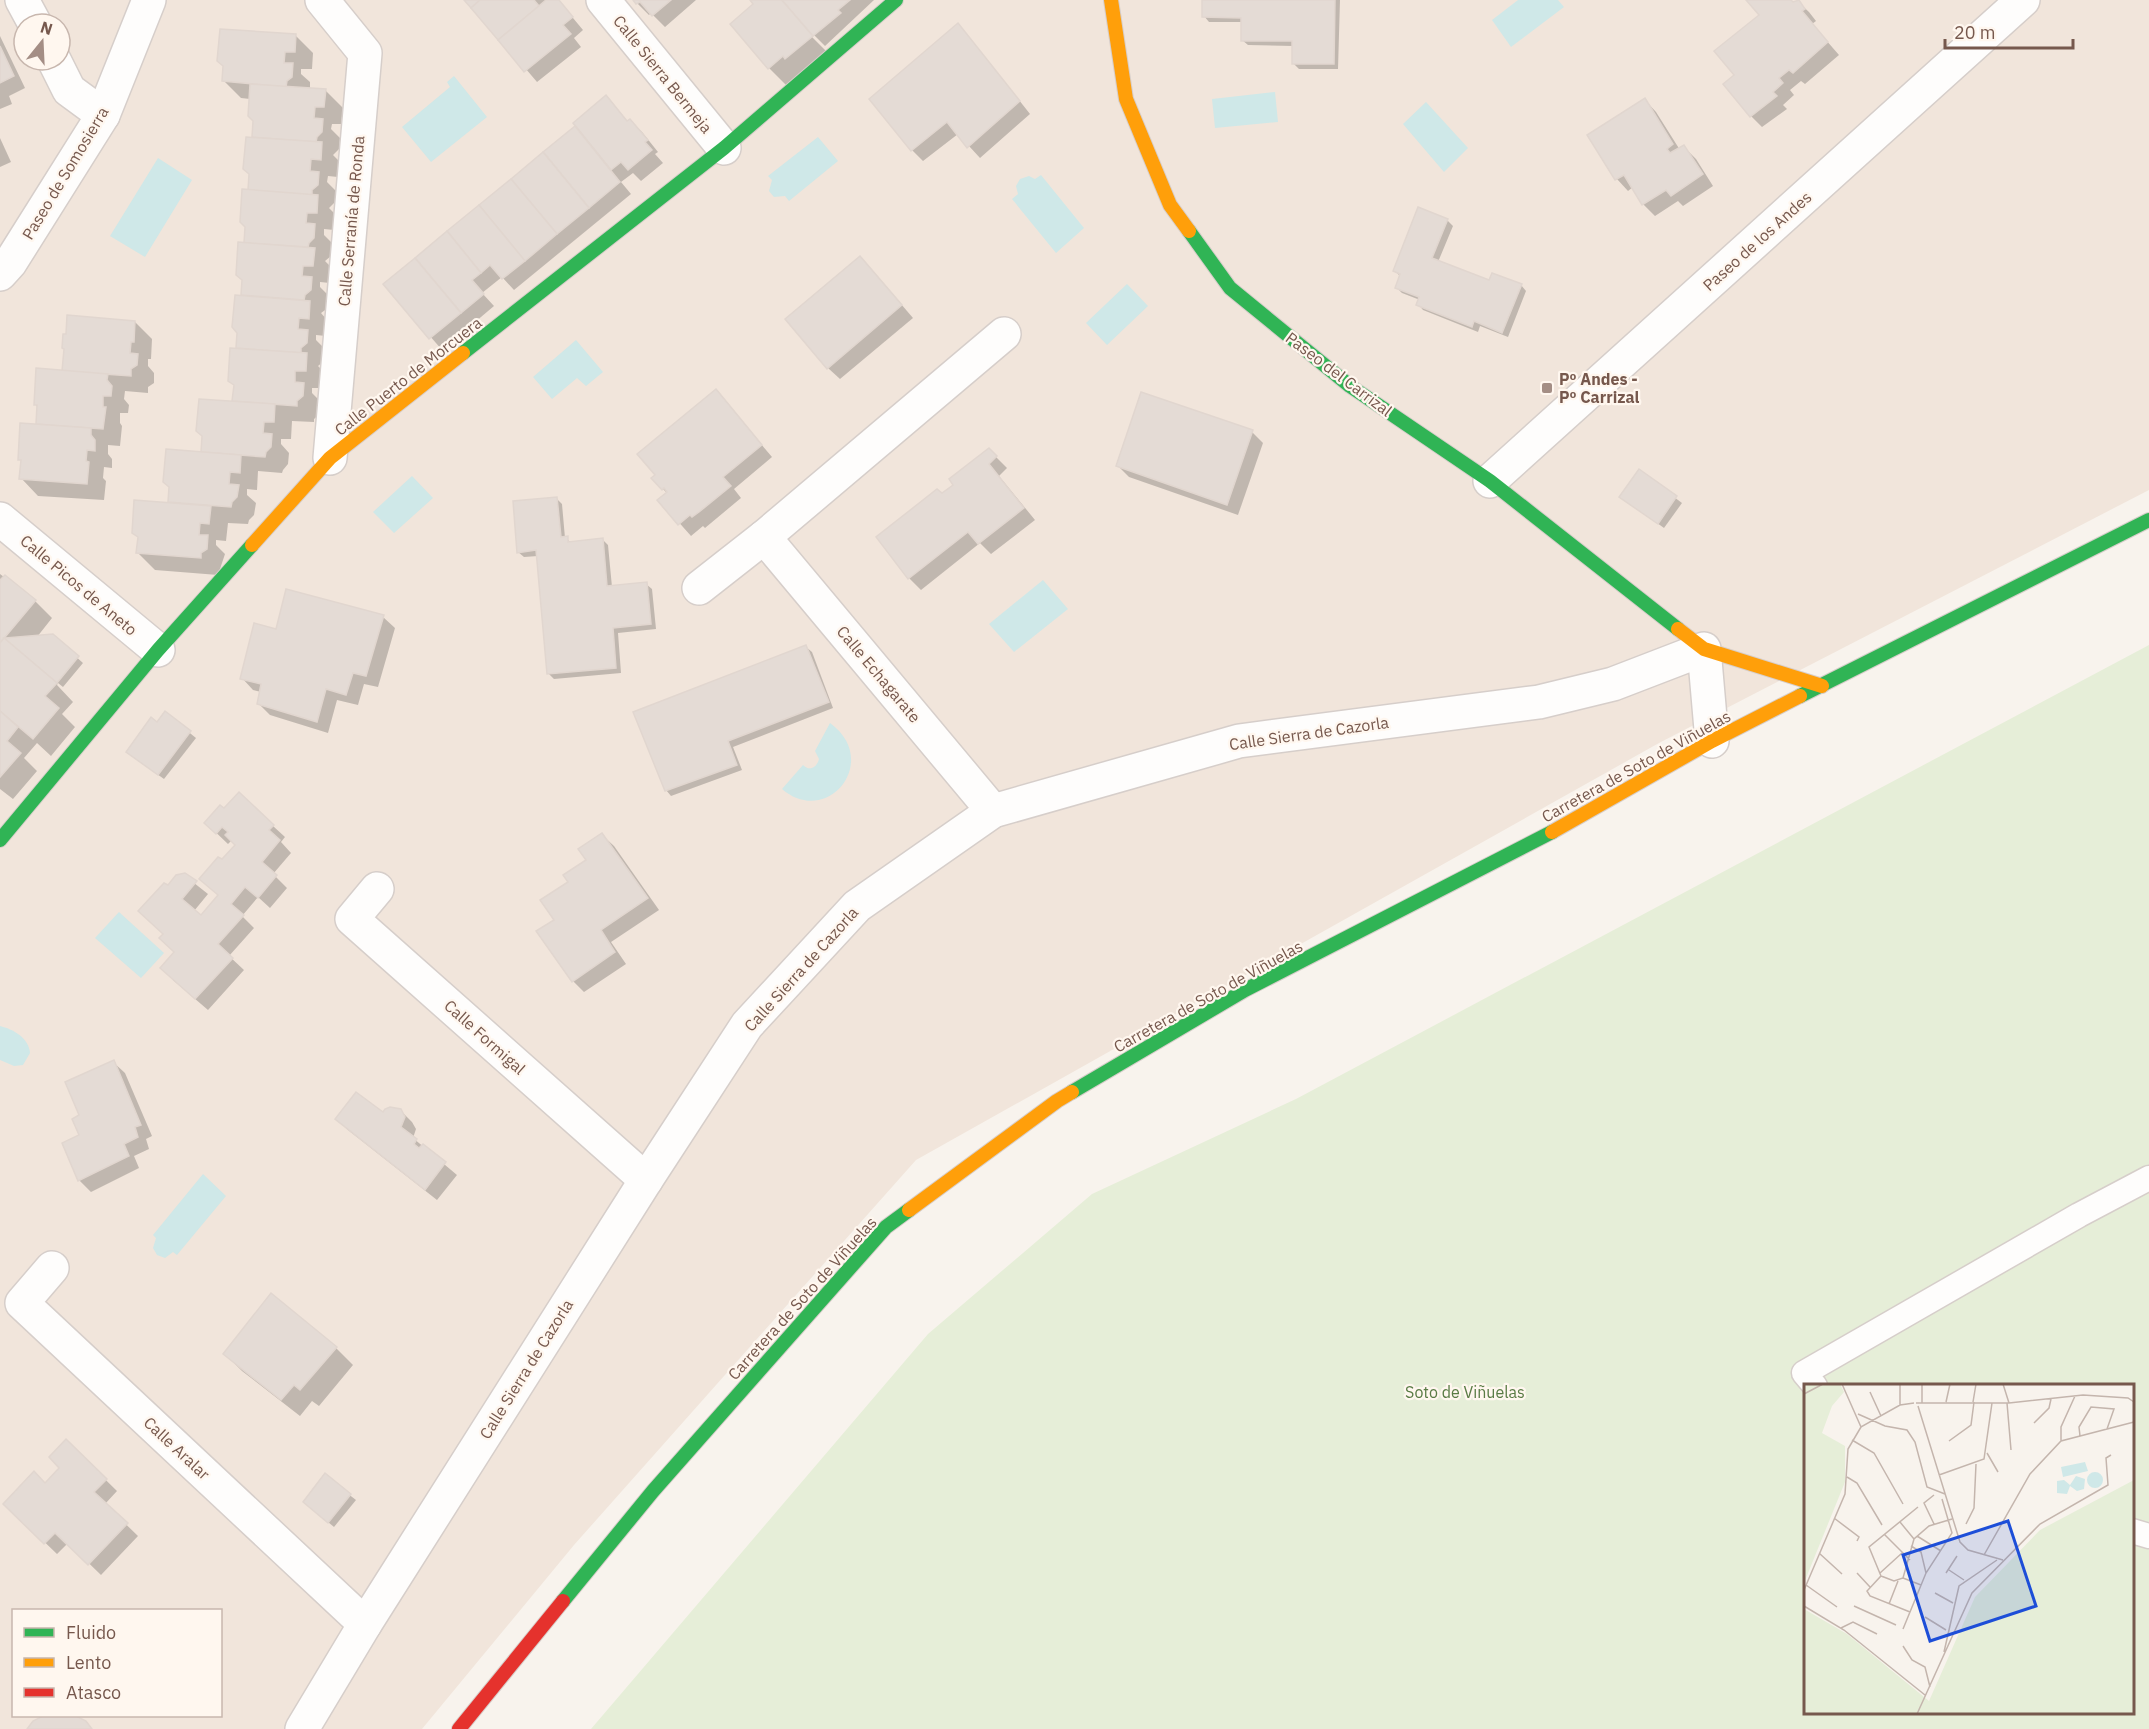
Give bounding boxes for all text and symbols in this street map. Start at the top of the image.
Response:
street label: Calle Sierra Bermeja [609,11,717,137]
north arrow [12,12,72,72]
scale bar [1945,12,2072,50]
text: N [38,16,55,39]
text: 20 m [1954,21,1996,44]
street label: Paseo de Somosierra [17,103,113,243]
street label: Calle Serranía de Ronda [334,134,368,307]
street label: Paseo de los Andes [1699,187,1815,295]
street label: Calle Puerto de Morcuera [330,312,486,440]
street label: Paseo del Carrizal [1282,327,1396,421]
place label: Pº Andes - Pº Carrizal [1559,369,1640,407]
marker: Pº Andes - Pº Carrizal [1540,381,1554,395]
street label: Calle Picos de Aneto [17,530,141,640]
street label: Calle Echagarate [833,622,925,727]
street label: Carretera de Soto de Viñuelas [1538,706,1734,826]
street label: Calle Sierra de Cazorla [1228,712,1391,754]
street label: Calle Sierra de Cazorla [740,902,863,1036]
street label: Carretera de Soto de Viñuelas [1110,936,1306,1056]
street label: Calle Formigal [440,995,530,1079]
street label: Carretera de Soto de Viñuelas [723,1212,881,1384]
street label: Calle Sierra de Cazorla [475,1295,577,1443]
park label: Soto de Viñuelas [1405,1382,1525,1402]
inset map [1804,1384,2134,1714]
street label: Calle Aralar [140,1412,214,1484]
legend [12,1609,222,1717]
text: Fluido [66,1621,116,1644]
text: Lento [66,1651,111,1674]
text: Atasco [66,1681,121,1704]

